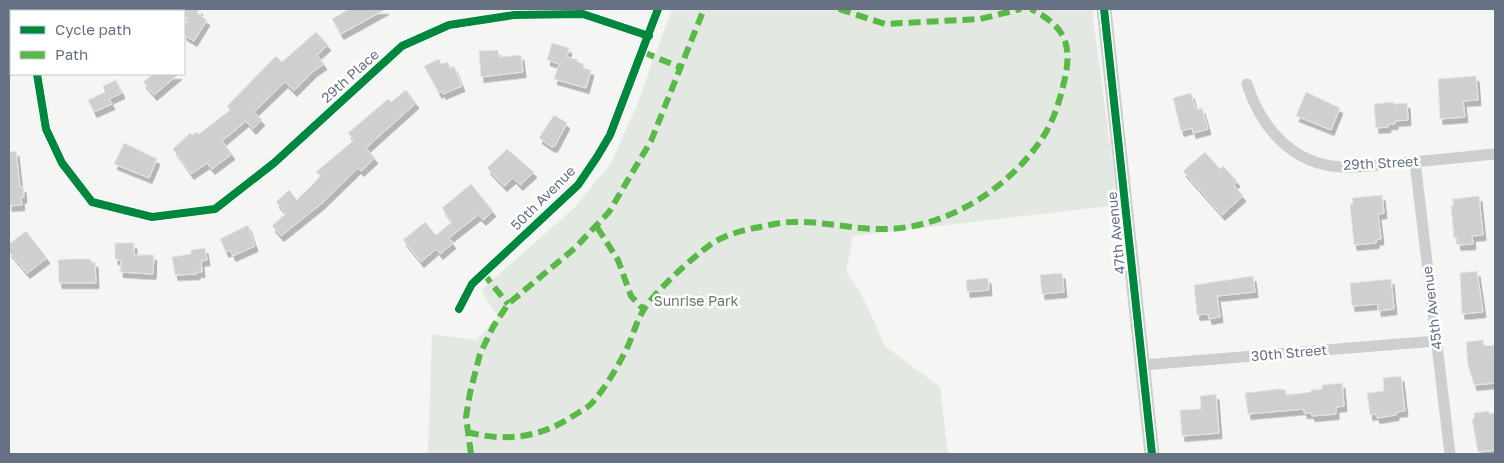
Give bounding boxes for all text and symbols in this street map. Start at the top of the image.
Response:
legend [10,10,185,75]
text: Cycle path [55,20,131,38]
text: Path [55,45,88,63]
street label: 29th Place [317,45,382,106]
street label: 29th Street [1343,152,1419,173]
street label: 50th Avenue [507,162,578,233]
street label: 47th Avenue [1103,191,1128,275]
street label: 45th Avenue [1418,265,1445,351]
park label: Sunrise Park [654,292,738,309]
street label: 30th Street [1250,341,1328,364]

